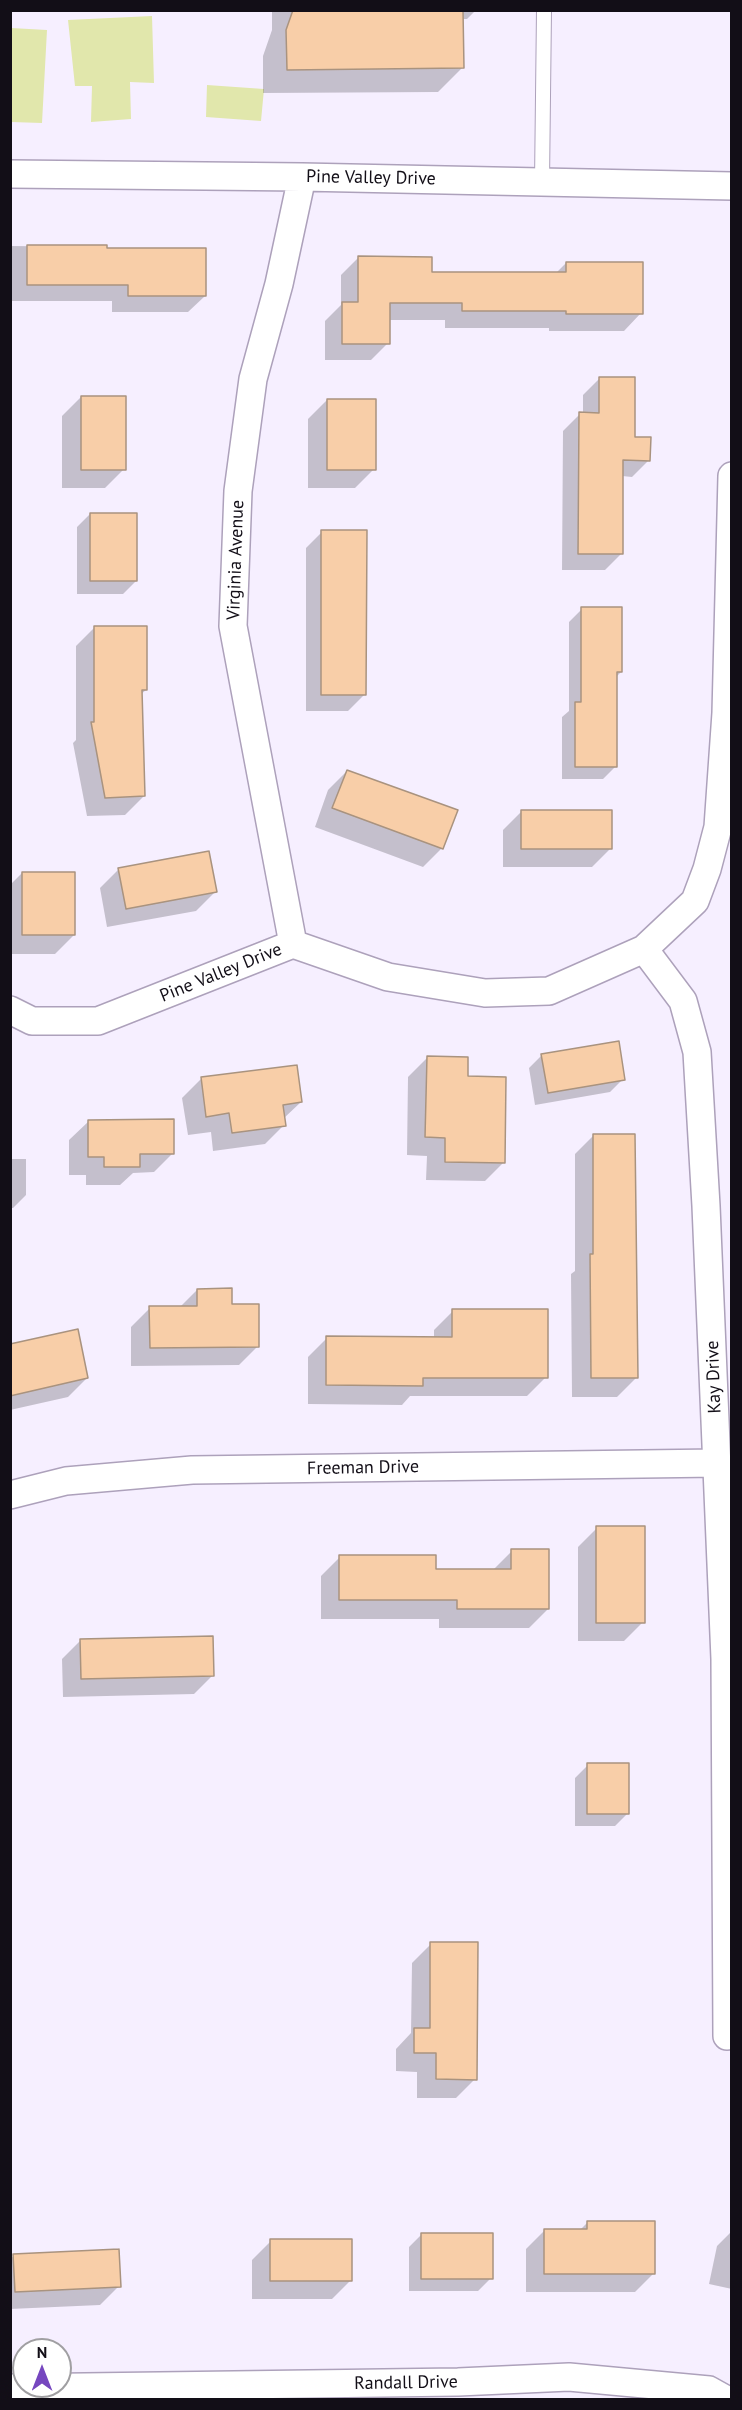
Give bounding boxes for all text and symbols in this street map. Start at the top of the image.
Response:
street label: Pine Valley Drive [306,166,436,190]
street label: Virginia Avenue [223,500,249,620]
street label: Pine Valley Drive [157,939,285,1007]
street label: Kay Drive [702,1340,726,1414]
street label: Freeman Drive [307,1456,419,1480]
north arrow [12,2338,72,2398]
text: N [37,2342,47,2362]
street label: Randall Drive [354,2371,458,2395]

